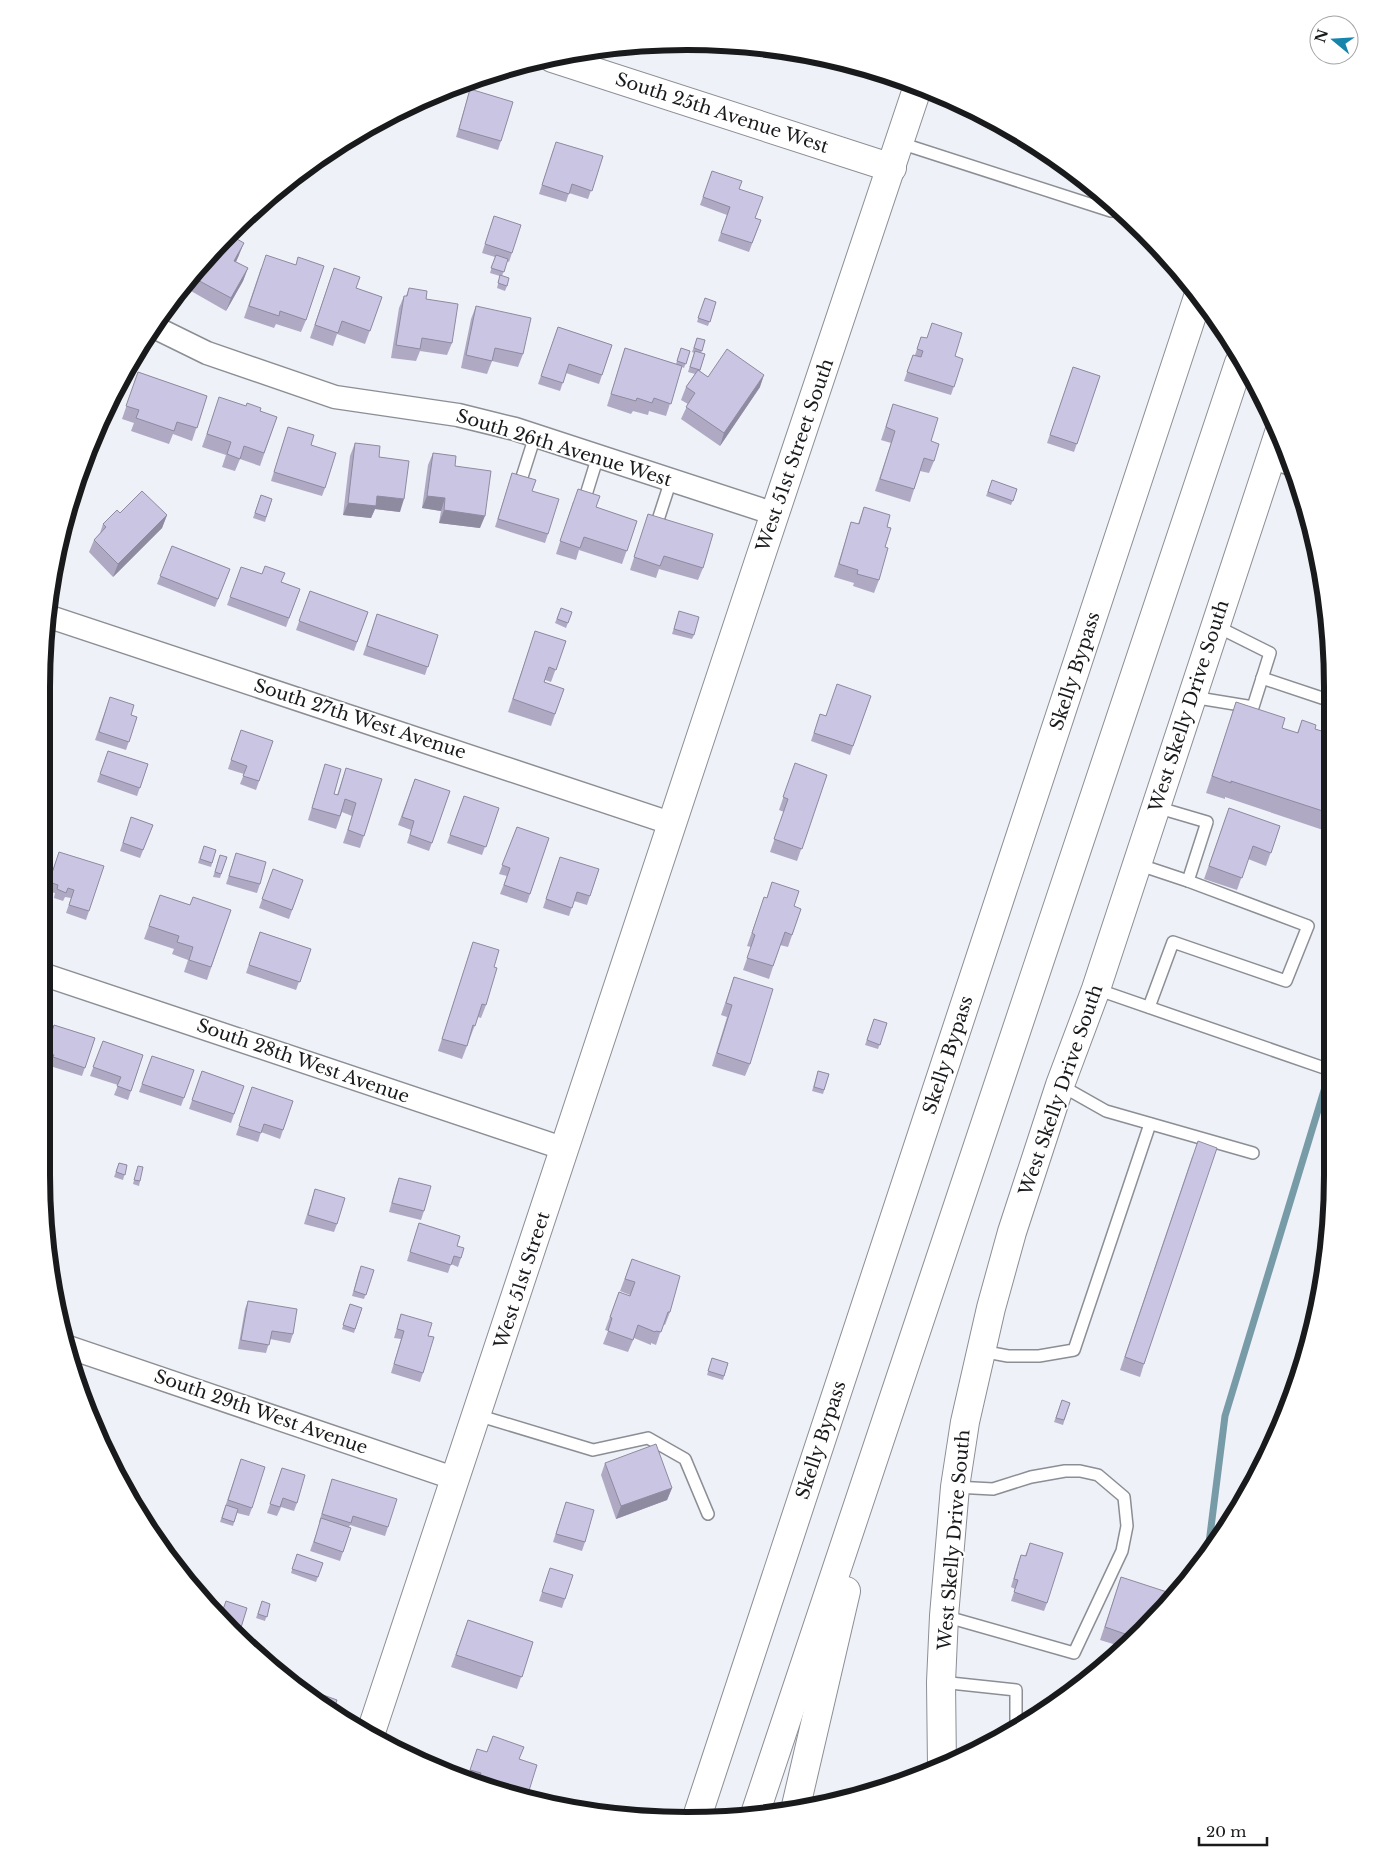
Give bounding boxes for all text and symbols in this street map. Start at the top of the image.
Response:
north arrow [1309,15,1359,65]
text: N [1311,27,1332,45]
street label: South 25th Avenue West [613,68,832,158]
street label: West 51st Street South [751,356,838,555]
street label: South 26th Avenue West [454,405,675,491]
street label: West Skelly Drive South [1144,597,1234,816]
street label: Skelly Bypass [1045,609,1105,733]
street label: South 27th West Avenue [251,674,469,764]
street label: West Skelly Drive South [1014,982,1107,1199]
street label: Skelly Bypass [918,993,978,1117]
street label: South 28th West Avenue [194,1014,412,1108]
street label: West 51st Street [489,1209,555,1352]
street label: South 29th West Avenue [151,1365,371,1459]
street label: Skelly Bypass [791,1378,851,1502]
street label: West Skelly Drive South [933,1429,975,1652]
scale bar [1199,1814,1266,1846]
text: 20 m [1206,1822,1246,1841]

